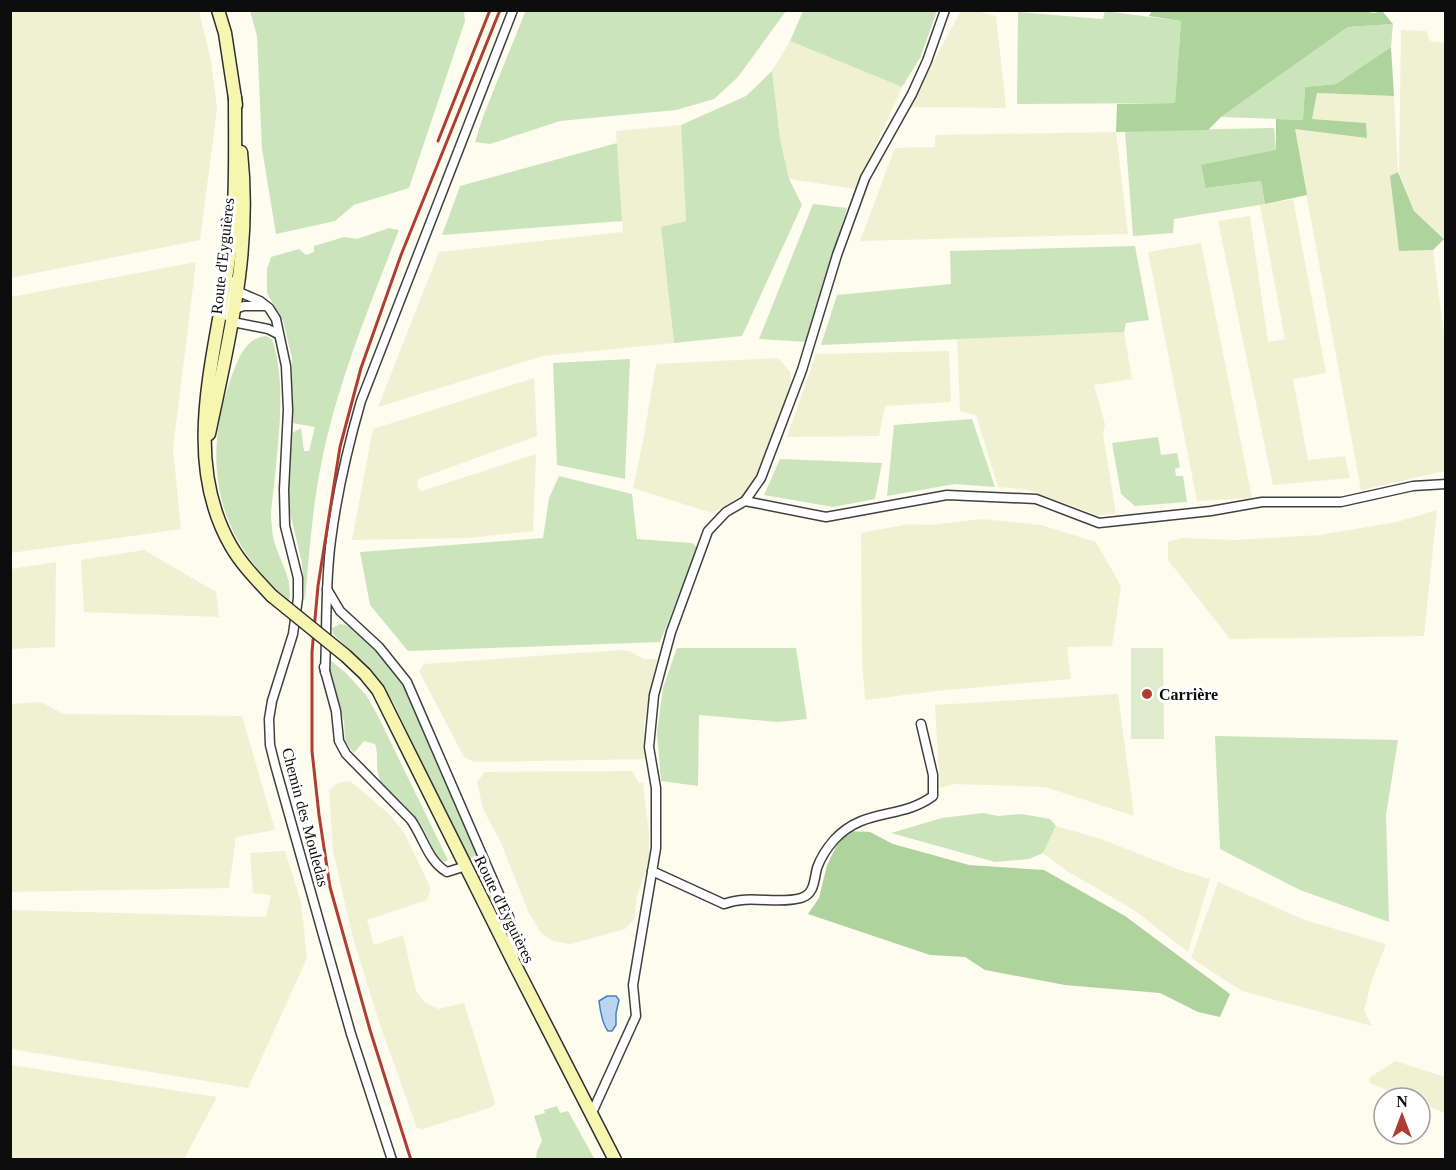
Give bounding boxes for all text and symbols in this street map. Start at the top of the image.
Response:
street label: Route d'Eyguières [208,197,238,315]
place label: Carrière [1159,686,1218,703]
marker: Carrière [1140,687,1154,701]
street label: Chemin des Mouledas [279,746,332,888]
street label: Route d'Eyguières [470,853,538,966]
north arrow [1372,1086,1432,1146]
text: N [1396,1093,1408,1110]

